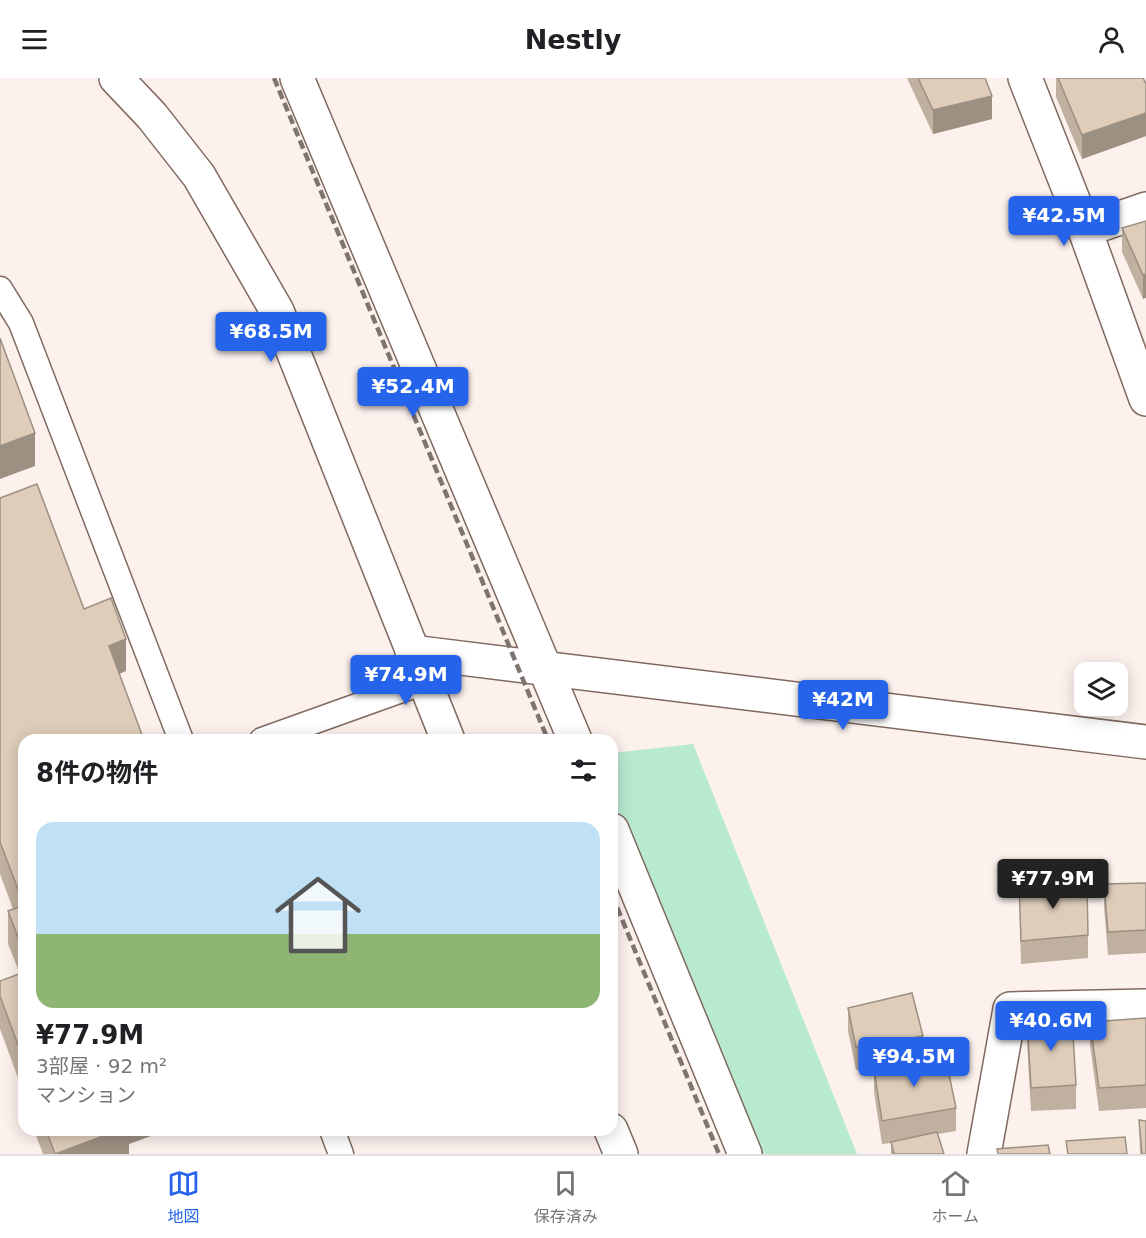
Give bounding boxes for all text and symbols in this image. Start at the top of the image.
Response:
icon: menu [18,23,51,56]
icon: person [1095,23,1128,56]
text: Nestly [525,24,621,55]
pin: ¥42.5M [1015,196,1113,247]
text: ¥42.5M [1022,203,1106,227]
pin: ¥68.5M [222,312,320,363]
text: ¥68.5M [229,319,313,343]
pin: ¥52.4M [364,367,462,418]
text: ¥52.4M [371,374,455,398]
pin: ¥74.9M [357,655,455,706]
text: ¥74.9M [364,662,448,686]
map controls [1074,662,1128,716]
button: layers [1074,662,1128,716]
pin: ¥42M [807,680,879,731]
text: ¥42M [812,687,874,711]
icon: filters [567,754,600,787]
text: 8件の物件 [36,758,158,788]
pin: ¥77.9M [1004,859,1102,910]
icon: home [264,861,372,969]
text: ¥77.9M [1011,866,1095,890]
pin: ¥40.6M [1002,1001,1100,1052]
text: ¥40.6M [1009,1008,1093,1032]
text: ¥77.9M [36,1020,144,1050]
pin: ¥94.5M [865,1037,963,1088]
text: ¥94.5M [872,1044,956,1068]
text: 3部屋 · 92 m² [36,1054,167,1078]
text: マンション [36,1083,136,1107]
tab: 地図 [167,1167,200,1227]
tab: 保存済み [534,1167,598,1227]
tab: ホーム [932,1167,979,1227]

